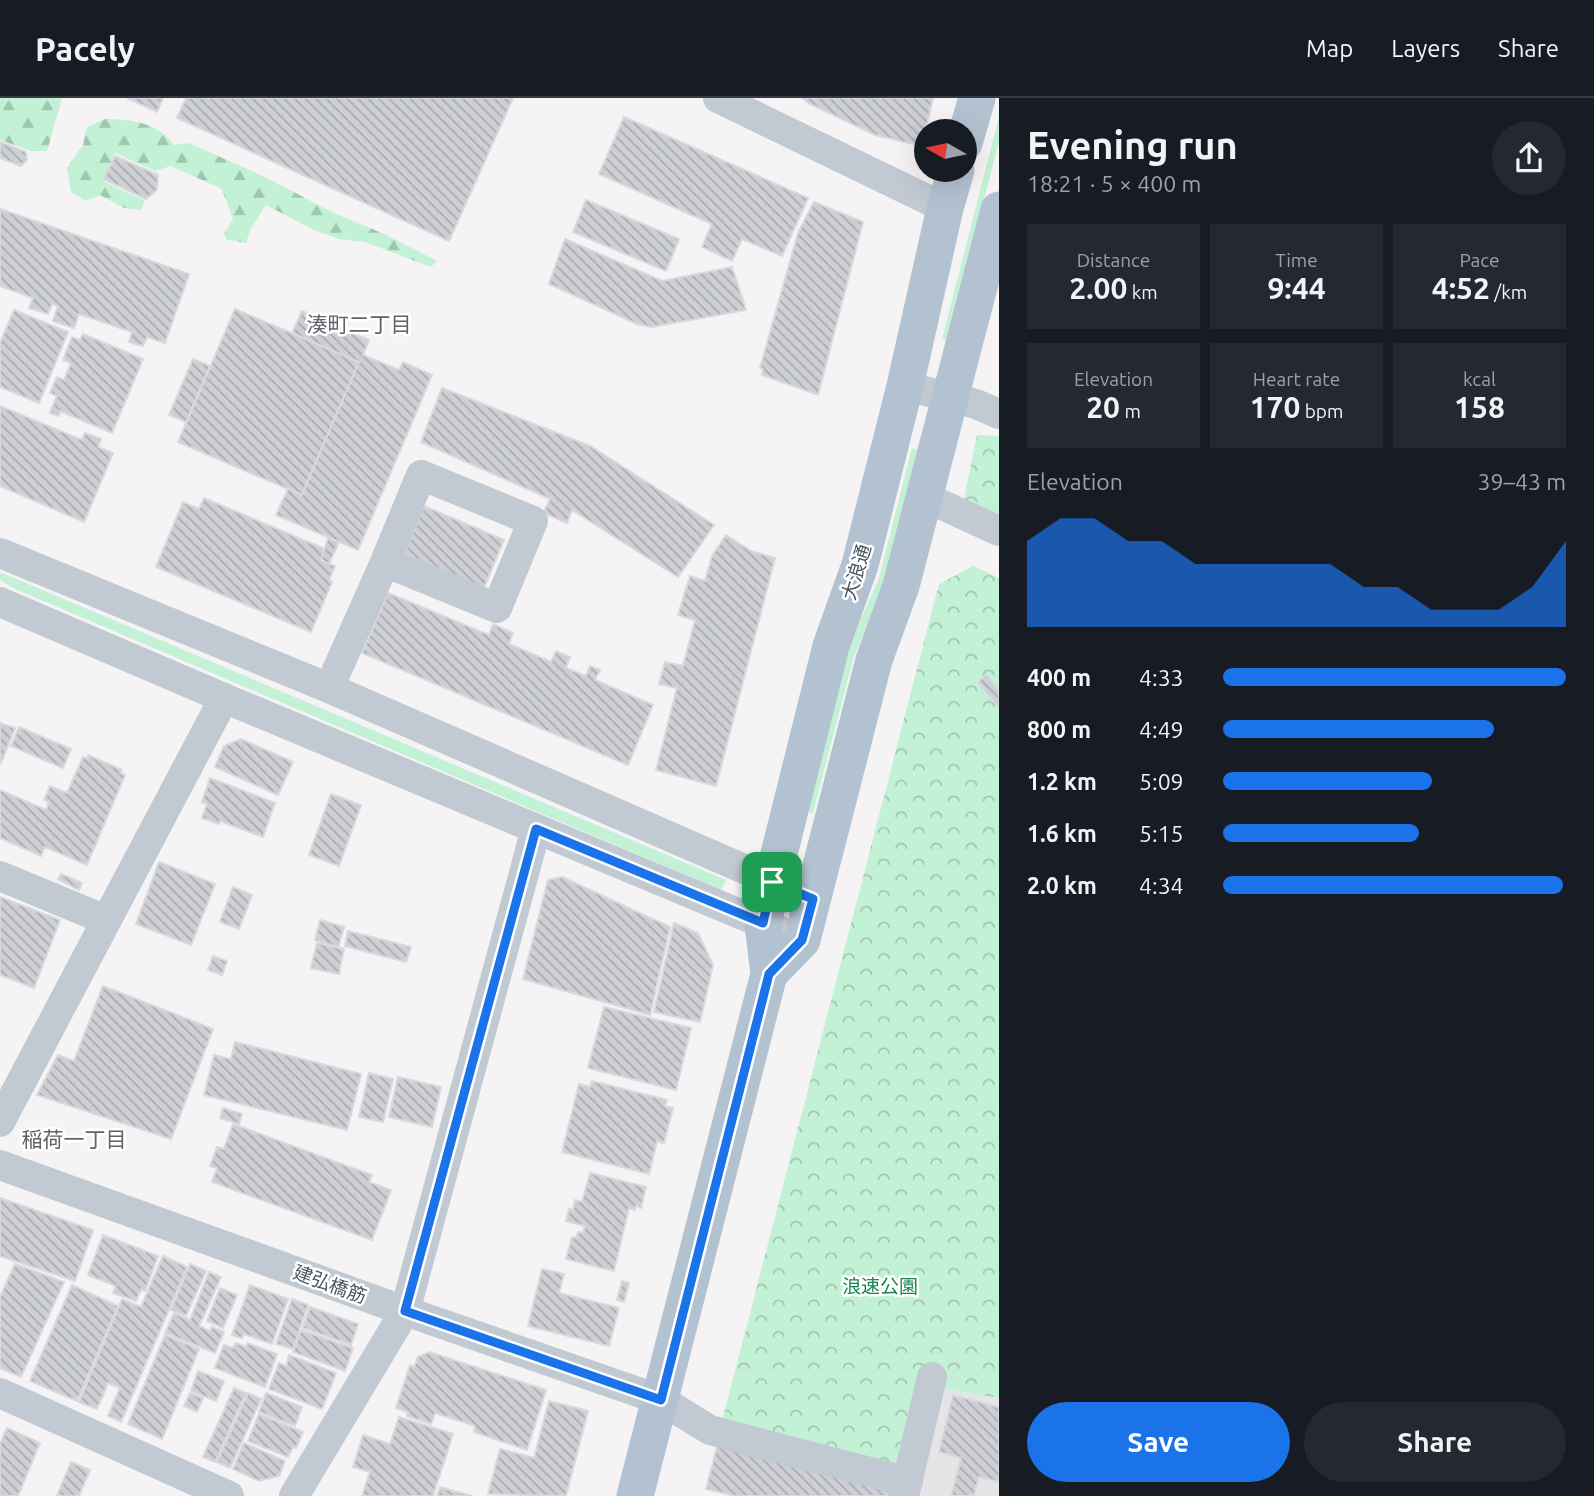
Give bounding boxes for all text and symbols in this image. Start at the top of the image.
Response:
text: Pacely [35,30,135,67]
text: Map [1306,35,1353,62]
text: Layers [1391,35,1460,62]
text: Share [1498,35,1559,62]
north arrow [914,119,976,182]
map controls [914,119,977,182]
button: share [1492,121,1566,195]
text: Evening run [1027,124,1238,166]
text: 18:21 · 5 × 400 m [1027,171,1201,196]
text: Distance [1077,249,1150,271]
text: Time [1275,249,1318,271]
text: Pace [1459,249,1500,271]
text: 2.00 [1069,271,1127,305]
text: 9:44 [1267,271,1326,305]
text: 4:52 [1432,271,1490,305]
text: km [1127,281,1158,303]
text: /km [1490,281,1527,303]
district label: 湊町二丁目 [307,312,412,336]
text: Elevation [1074,368,1153,390]
text: Heart rate [1253,368,1340,390]
text: kcal [1463,368,1496,390]
text: 20 [1086,390,1120,424]
text: 170 [1250,390,1300,424]
text: 158 [1454,390,1505,424]
text: m [1120,400,1141,422]
text: bpm [1300,400,1343,422]
text: Elevation [1027,469,1123,494]
text: 39–43 m [1478,469,1566,494]
street label: 大浪通 [837,542,875,602]
text: 400 m [1027,665,1091,690]
text: 4:33 [1139,665,1184,690]
text: 800 m [1027,717,1091,742]
text: 4:49 [1139,717,1184,742]
text: 1.2 km [1027,769,1097,794]
text: 5:09 [1139,769,1184,794]
text: 1.6 km [1027,821,1097,846]
text: 5:15 [1139,821,1184,846]
pin [742,852,802,912]
icon: arrive [753,863,791,901]
text: 2.0 km [1027,873,1097,898]
text: 4:34 [1139,873,1184,898]
district label: 稲荷一丁目 [22,1127,127,1151]
street label: 建弘橋筋 [291,1261,369,1307]
park label: 浪速公園 [842,1275,918,1297]
button: Save [1027,1402,1290,1482]
button: Share [1304,1402,1566,1482]

